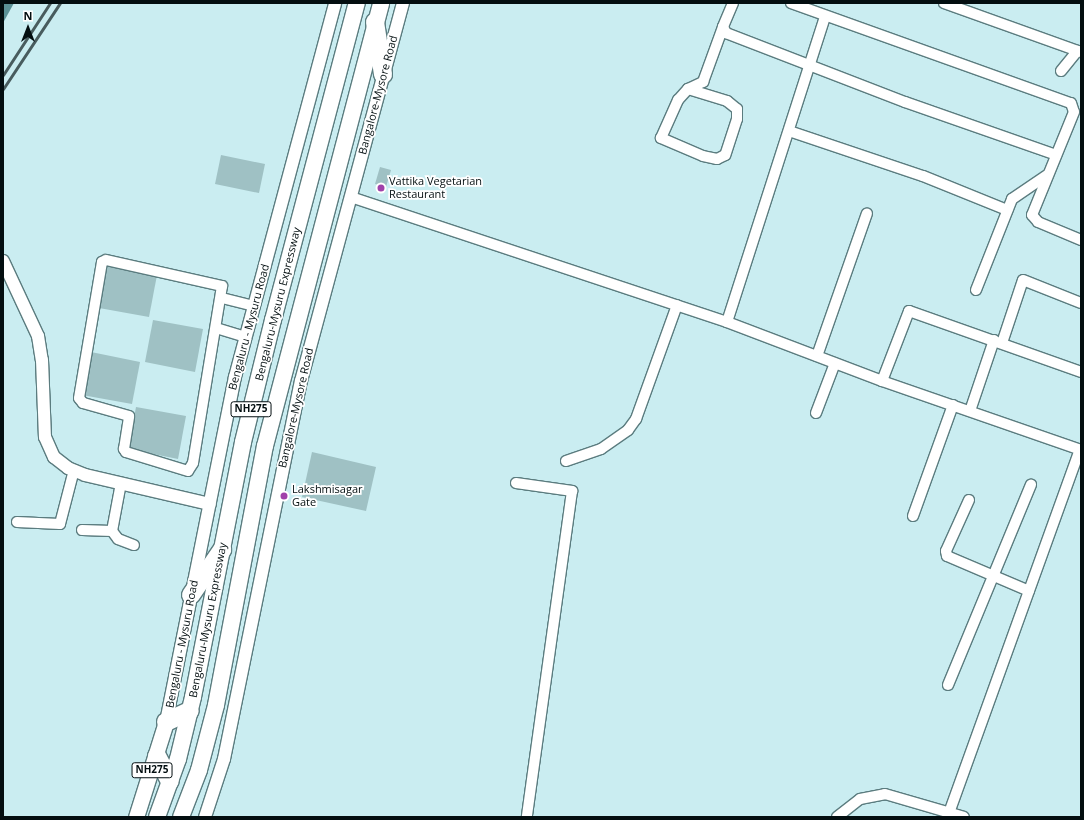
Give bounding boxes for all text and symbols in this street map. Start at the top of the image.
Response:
north arrow [8,8,48,48]
text: N [24,8,32,23]
street label: Bangalore-Mysore Road [356,34,400,156]
place label: Vattika Vegetarian Restaurant [389,175,482,201]
marker: Vattika Vegetarian Restaurant [376,183,386,193]
street label: Bengaluru-Mysuru Expressway [253,226,303,382]
street label: Bengaluru - Mysuru Road [226,263,272,391]
street label: Bangalore-Mysore Road [276,347,316,469]
road number: NH275 [230,401,272,417]
place label: Lakshmisagar Gate [292,483,363,509]
marker: Lakshmisagar Gate [279,491,289,501]
street label: Bengaluru-Mysuru Expressway [186,541,230,699]
street label: Bengaluru - Mysuru Road [163,579,201,709]
road number: NH275 [131,762,173,778]

